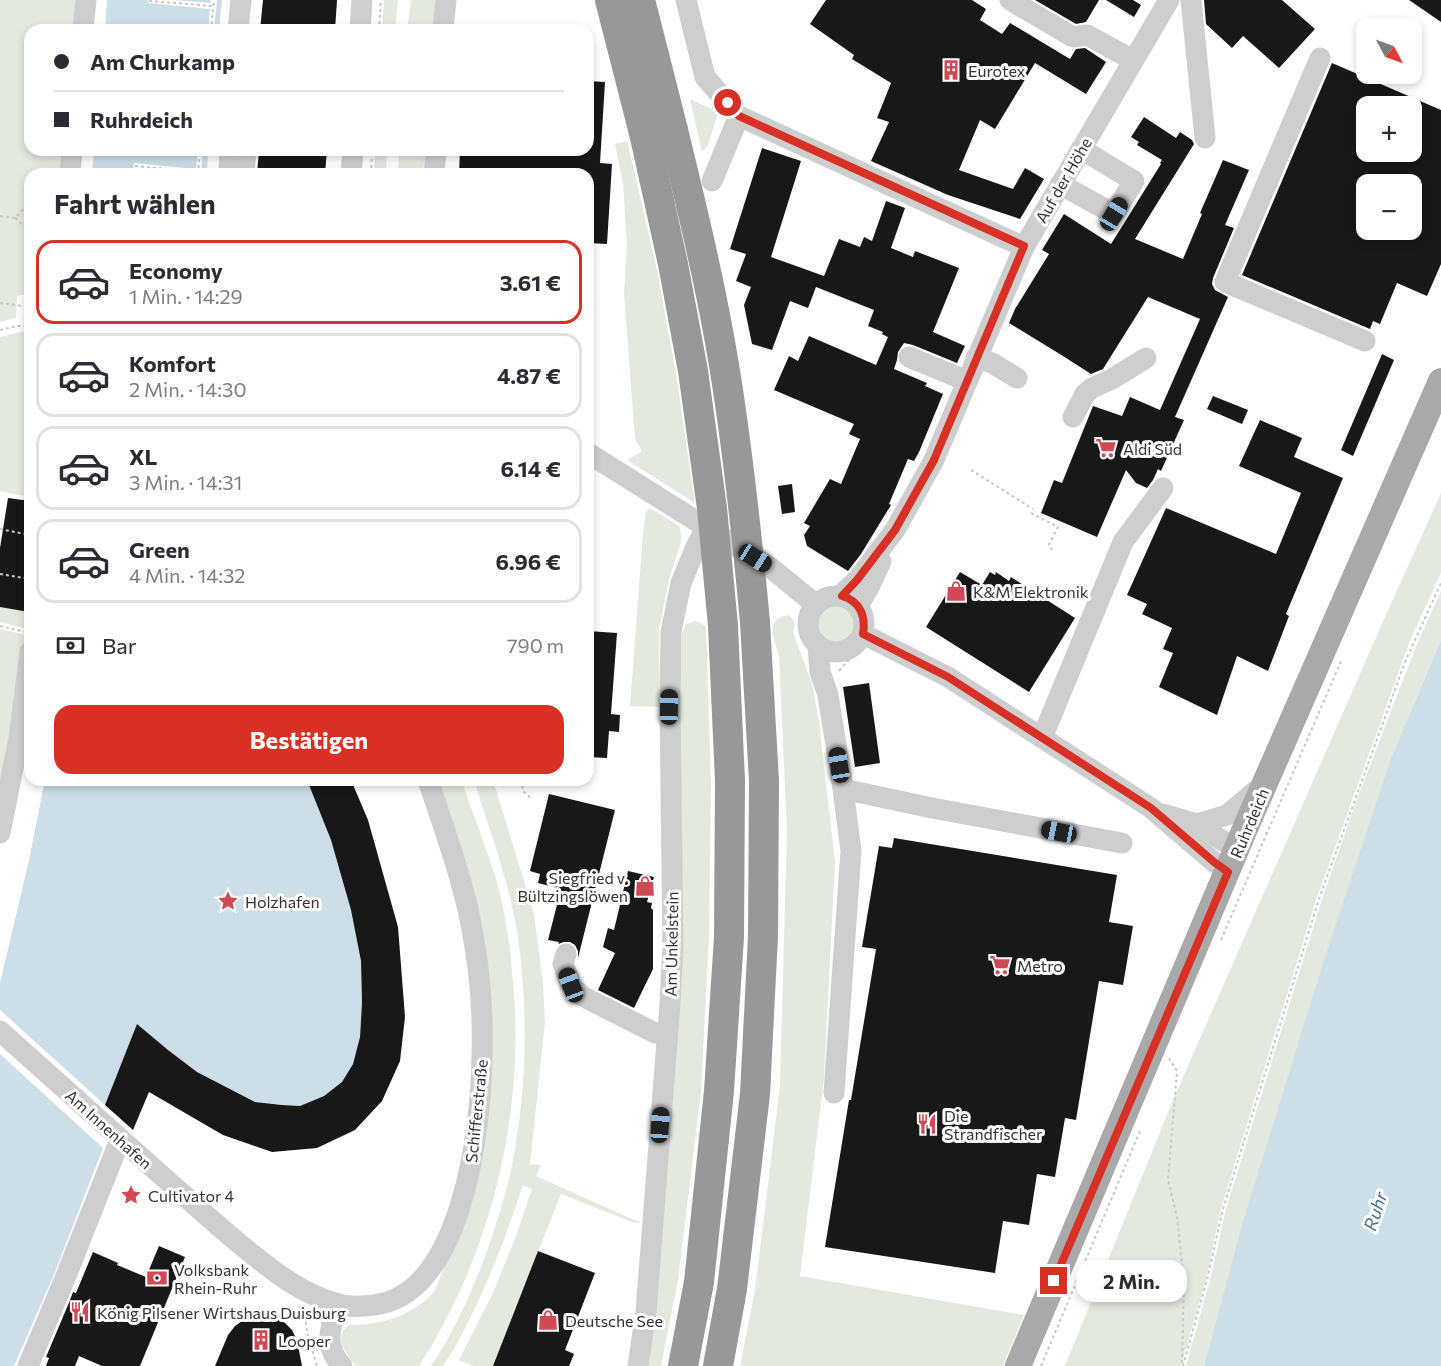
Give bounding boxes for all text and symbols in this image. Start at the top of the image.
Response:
north arrow [1356,18,1422,84]
map controls [1356,18,1422,240]
text: Am Churkamp [90,48,235,75]
building icon: Eurotex [939,58,963,82]
place label: Eurotex [968,61,1026,80]
route start [714,89,741,116]
button: + [1356,96,1422,162]
text: Ruhrdeich [90,106,193,133]
street label: Auf der Höhe [1031,134,1095,226]
button: − [1356,174,1422,240]
text: Fahrt wählen [54,187,216,220]
car [1097,194,1131,234]
icon: car [57,255,111,309]
text: Economy [129,257,223,284]
text: 3.61 € [500,269,561,296]
text: 1 Min. · 14:29 [129,284,243,308]
icon: car [57,348,111,402]
text: Komfort [129,350,216,377]
text: 4.87 € [497,362,561,389]
text: 2 Min. · 14:30 [129,377,247,401]
supermarket icon: Aldi Süd [1094,436,1118,460]
place label: Aldi Süd [1123,439,1182,458]
icon: car [57,441,111,495]
text: XL [129,443,157,470]
text: 6.14 € [500,455,561,482]
text: 3 Min. · 14:31 [129,470,242,494]
icon: car [57,534,111,588]
text: Green [129,536,190,563]
car [735,541,775,575]
text: 6.96 € [495,548,561,575]
text: 4 Min. · 14:32 [129,563,245,587]
shop icon: K&M Elektronik [944,579,968,603]
place label: K&M Elektronik [973,582,1089,601]
icon: cash [54,629,87,662]
text: Bar [102,632,137,659]
text: 790 m [507,633,564,657]
car [660,689,678,725]
button: Bestätigen [54,705,564,774]
car [827,746,851,784]
street label: Ruhrdeich [1226,785,1272,861]
car [1040,820,1078,844]
place label: Siegfried v. Bültzingslöwen [517,868,628,905]
shop icon: Siegfried v. Bültzingslöwen [633,874,657,898]
place icon: Holzhafen [216,889,240,913]
street label: Am Unkelstein [661,891,681,997]
place label: Holzhafen [245,892,320,911]
supermarket icon: Metro [988,953,1012,977]
place label: Metro [1017,956,1063,975]
car [556,965,586,1005]
street label: Schifferstraße [461,1059,491,1163]
street label: Am Innenhafen [62,1085,156,1173]
car [650,1106,670,1144]
place label: Die Strandfischer [944,1106,1043,1143]
restaurant icon: Die Strandfischer [915,1112,939,1136]
place icon: Cultivator 4 [119,1183,143,1207]
place label: Cultivator 4 [148,1186,235,1205]
water label: Ruhr [1358,1188,1392,1233]
place label: Volksbank Rhein-Ruhr [174,1260,258,1297]
callout: 2 Min. [1075,1260,1186,1302]
bank icon: Volksbank Rhein-Ruhr [145,1266,169,1290]
route end [1040,1267,1067,1294]
text: 2 Min. [1103,1269,1160,1293]
restaurant icon: König Pilsener Wirtshaus Duisburg [68,1300,92,1324]
place label: König Pilsener Wirtshaus Duisburg [97,1303,346,1322]
shop icon: Deutsche See [536,1308,560,1332]
place label: Deutsche See [565,1311,663,1330]
building icon: Looper [249,1328,273,1352]
place label: Looper [278,1331,331,1350]

